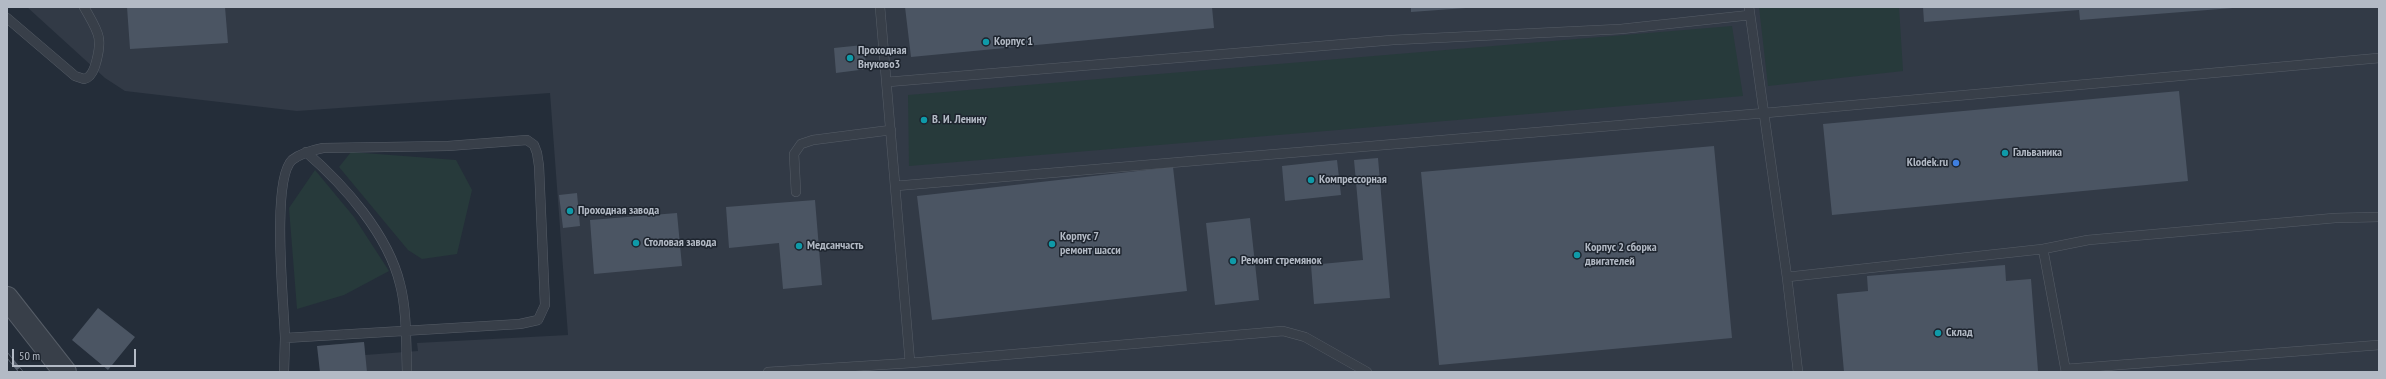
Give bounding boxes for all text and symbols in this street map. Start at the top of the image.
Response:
place label: Корпус 1 [994,35,1033,49]
marker: Корпус 1 [981,37,991,47]
place label: Проходная Внуково3 [858,44,906,72]
marker: Проходная Внуково3 [845,53,855,63]
place label: В. И. Ленину [932,113,987,127]
marker: В. И. Ленину [919,115,929,125]
place label: Гальваника [2013,146,2062,160]
marker: Гальваника [2000,148,2010,158]
place label: Klodek.ru [1907,156,1948,170]
marker: Klodek.ru [1951,158,1961,168]
place label: Компрессорная [1319,173,1387,187]
marker: Компрессорная [1306,175,1316,185]
place label: Проходная завода [578,204,659,218]
marker: Проходная завода [565,206,575,216]
place label: Корпус 7 ремонт шасси [1060,230,1121,258]
place label: Столовая завода [644,236,716,250]
marker: Столовая завода [631,238,641,248]
place label: Медсанчасть [807,239,863,253]
marker: Корпус 7 ремонт шасси [1047,239,1057,249]
marker: Медсанчасть [794,241,804,251]
place label: Корпус 2 сборка двигателей [1585,241,1657,269]
marker: Корпус 2 сборка двигателей [1572,250,1582,260]
place label: Ремонт стремянок [1241,254,1322,268]
marker: Ремонт стремянок [1228,256,1238,266]
place label: Склад [1946,326,1973,340]
marker: Склад [1933,328,1943,338]
scale bar [14,341,138,367]
text: 50 m [19,348,40,363]

